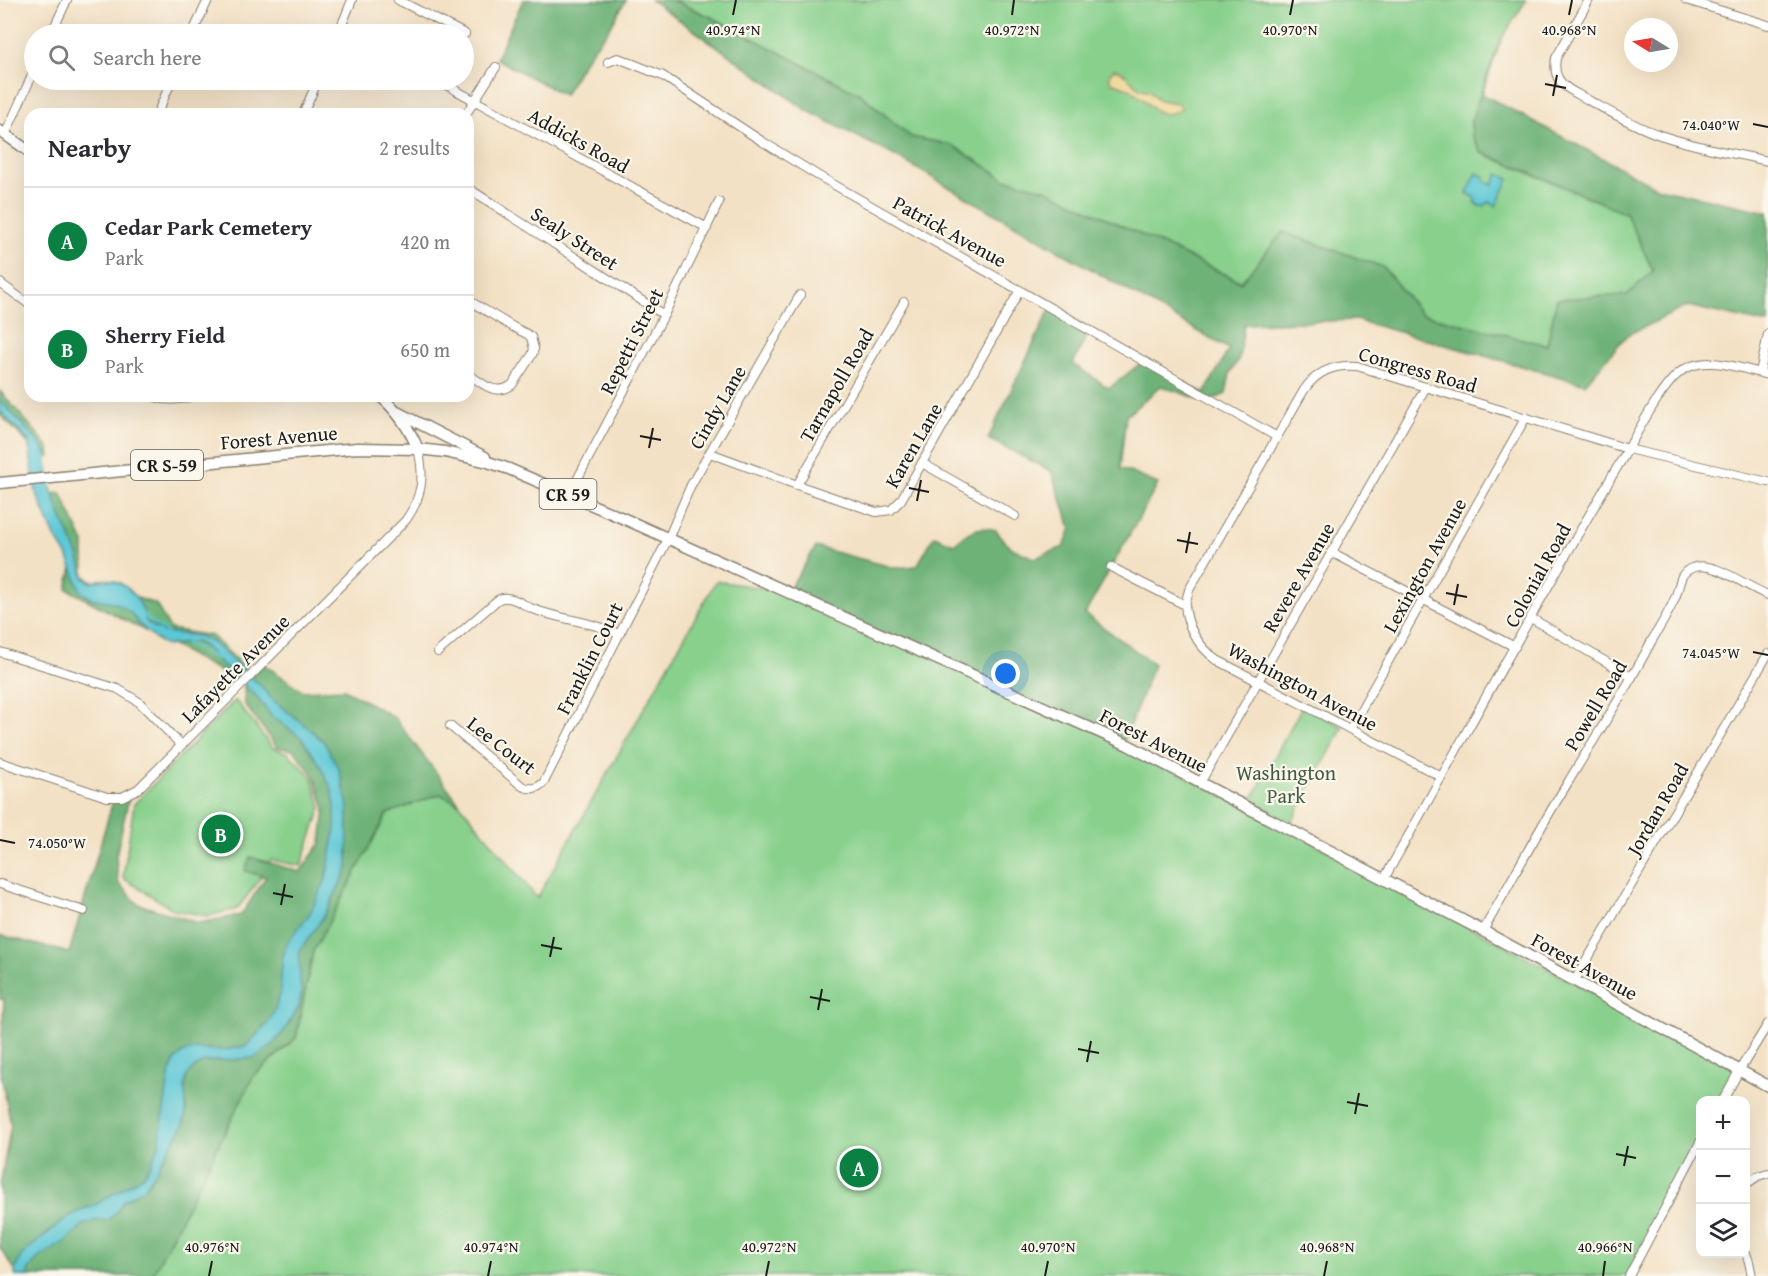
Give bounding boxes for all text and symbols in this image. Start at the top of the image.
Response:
north arrow [1624,18,1678,72]
text: 40.974°N [706,19,761,40]
text: 40.972°N [985,19,1040,40]
text: 40.970°N [1263,19,1318,40]
text: 40.968°N [1542,19,1597,40]
search box [24,24,474,90]
icon: search [45,41,78,74]
text: Search here [93,41,202,73]
street label: Addicks Road [523,100,635,180]
text: 74.040°W [1682,114,1740,135]
text: Nearby [48,128,131,167]
text: 2 results [379,133,450,162]
street label: Patrick Avenue [888,188,1012,274]
street label: Sealy Street [526,199,624,277]
text: Cedar Park Cemetery [105,211,312,243]
text: A [61,227,74,256]
text: 420 m [400,227,450,256]
text: Park [105,243,144,272]
street label: Repetti Street [592,283,670,399]
text: Sherry Field [105,319,225,351]
street label: Tarnapoll Road [792,322,881,447]
text: B [61,335,74,364]
text: 650 m [400,335,450,364]
street label: Congress Road [1356,338,1481,400]
text: Park [105,351,144,380]
street label: Cindy Lane [681,360,753,454]
street label: Karen Lane [877,397,949,493]
street label: Forest Avenue [219,417,339,457]
road number: CR S-59 [131,450,203,480]
road number: CR 59 [540,479,596,509]
street label: Lexington Avenue [1375,492,1473,638]
street label: Revere Avenue [1255,517,1341,637]
street label: Colonial Road [1496,517,1578,632]
street label: Franklin Court [548,597,630,719]
street label: Lafayette Avenue [174,607,296,729]
street label: Washington Avenue [1223,634,1383,738]
text: 74.045°W [1682,642,1740,663]
street label: Powell Road [1556,654,1634,756]
your location [991,659,1020,688]
street label: Forest Avenue [1095,700,1213,780]
street label: Lee Court [462,709,542,781]
street label: Jordan Road [1617,757,1695,863]
park label: Washington Park [1236,758,1336,810]
pin: B [202,812,240,856]
text: 74.050°W [28,832,86,853]
street label: Forest Avenue [1527,925,1643,1007]
map controls [1696,1096,1750,1258]
button: + [1696,1096,1750,1150]
pin: A [840,1146,878,1190]
button: − [1696,1150,1750,1204]
button: layers [1696,1204,1750,1258]
text: 40.976°N [185,1236,240,1257]
text: 40.974°N [464,1236,519,1257]
text: 40.972°N [742,1236,797,1257]
text: 40.970°N [1021,1236,1076,1257]
text: 40.968°N [1300,1236,1355,1257]
text: 40.966°N [1578,1236,1633,1257]

